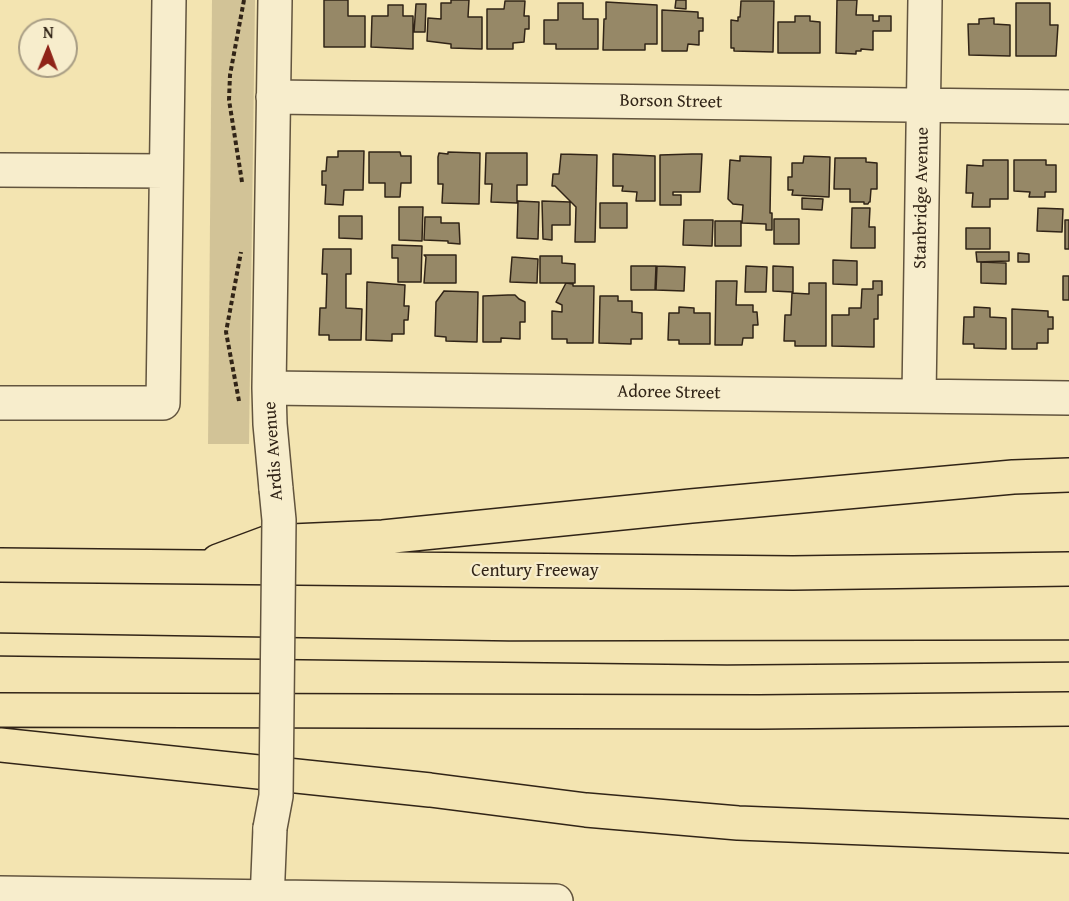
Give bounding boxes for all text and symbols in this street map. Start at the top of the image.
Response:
north arrow [18,18,78,78]
text: N [43,20,54,44]
street label: Borson Street [619,90,723,114]
street label: Stanbridge Avenue [910,127,934,269]
street label: Adoree Street [617,381,721,405]
street label: Ardis Avenue [260,401,288,501]
street label: Century Freeway [471,560,599,582]

